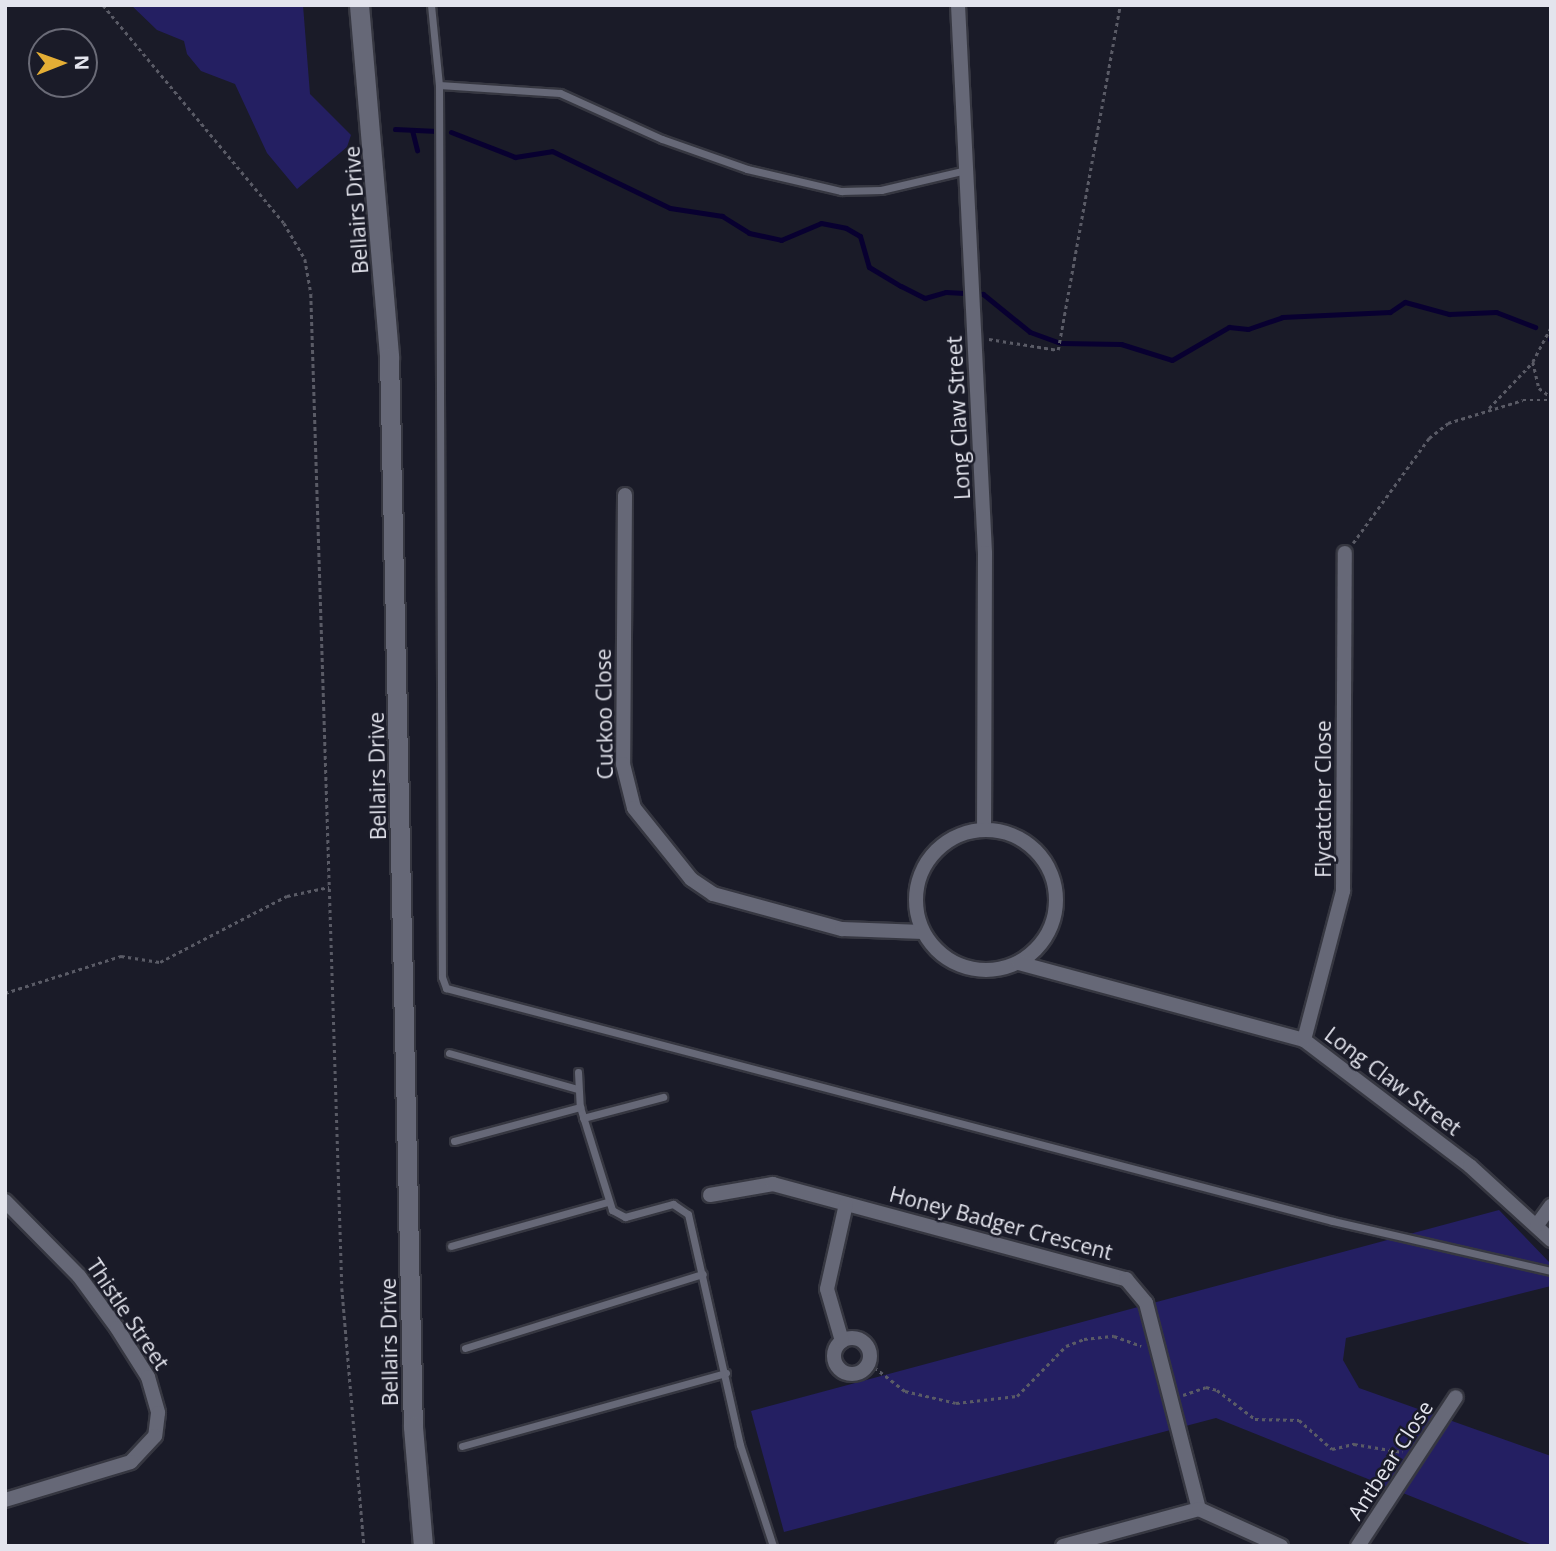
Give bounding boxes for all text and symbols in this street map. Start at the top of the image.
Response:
north arrow [28,28,98,98]
text: N [69,55,95,71]
street label: Bellairs Drive [339,145,373,275]
street label: Long Claw Street [941,335,975,501]
street label: Cuckoo Close [590,648,618,780]
street label: Bellairs Drive [363,712,391,840]
street label: Flycatcher Close [1310,720,1336,878]
street label: Long Claw Street [1320,1022,1466,1140]
street label: Honey Badger Crescent [887,1181,1115,1265]
street label: Thistle Street [82,1254,174,1374]
street label: Bellairs Drive [375,1278,403,1406]
street label: Antbear Close [1342,1396,1438,1524]

